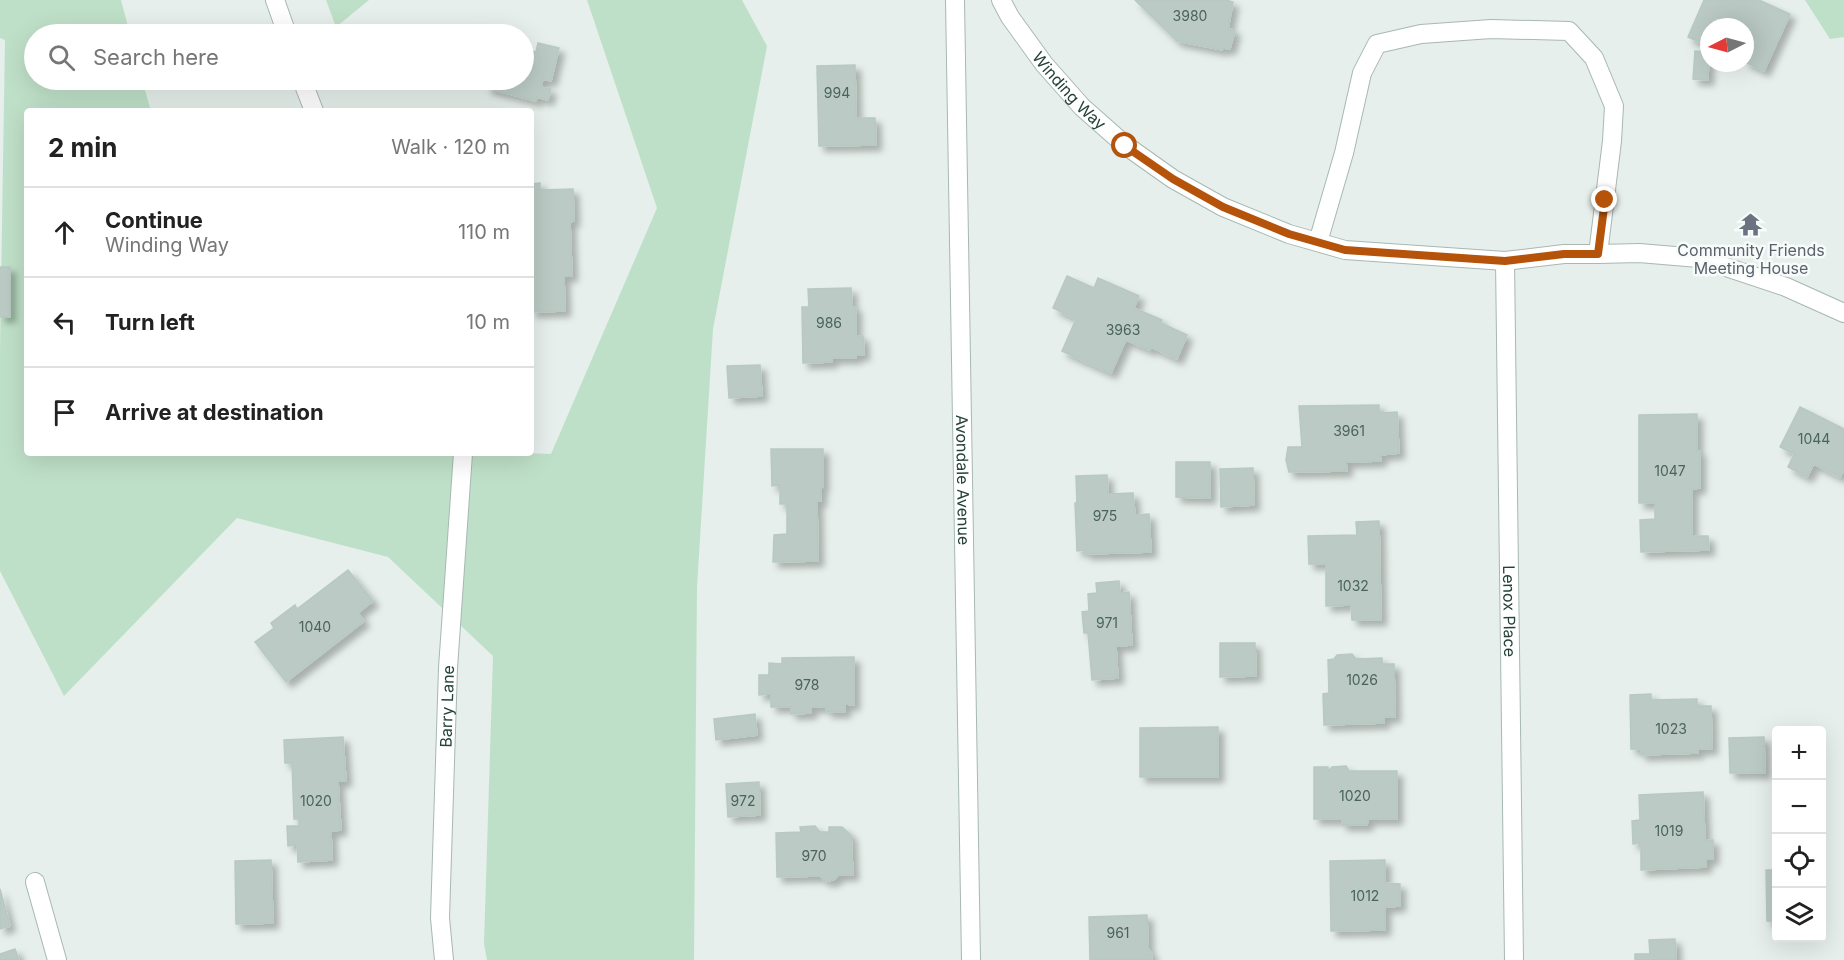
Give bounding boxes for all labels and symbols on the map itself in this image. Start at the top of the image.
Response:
house number: 3980 [1173,7,1207,24]
north arrow [1700,18,1754,72]
street label: Winding Way [1028,48,1110,134]
house number: 994 [824,84,850,101]
route start [1111,132,1137,158]
route end [1591,186,1617,212]
temple icon: Community Friends Meeting House [1738,212,1764,238]
place label: Community Friends Meeting House [1677,240,1825,278]
house number: 986 [816,314,842,331]
house number: 3963 [1106,321,1140,338]
street label: Avondale Avenue [952,415,974,545]
house number: 3961 [1333,422,1365,439]
house number: 1044 [1798,430,1830,447]
house number: 1047 [1654,462,1686,479]
house number: 975 [1093,507,1117,524]
street label: Lenox Place [1499,565,1520,657]
house number: 1032 [1337,577,1369,594]
house number: 971 [1096,614,1118,631]
house number: 1040 [299,618,331,635]
street label: Barry Lane [435,665,458,748]
house number: 1026 [1346,671,1378,688]
house number: 978 [795,676,819,693]
house number: 1023 [1655,720,1687,737]
house number: 1020 [1339,787,1371,804]
house number: 1020 [300,792,332,809]
house number: 972 [731,792,755,809]
house number: 1019 [1655,822,1683,839]
house number: 970 [802,847,826,864]
house number: 1012 [1351,887,1379,904]
house number: 961 [1106,924,1130,941]

